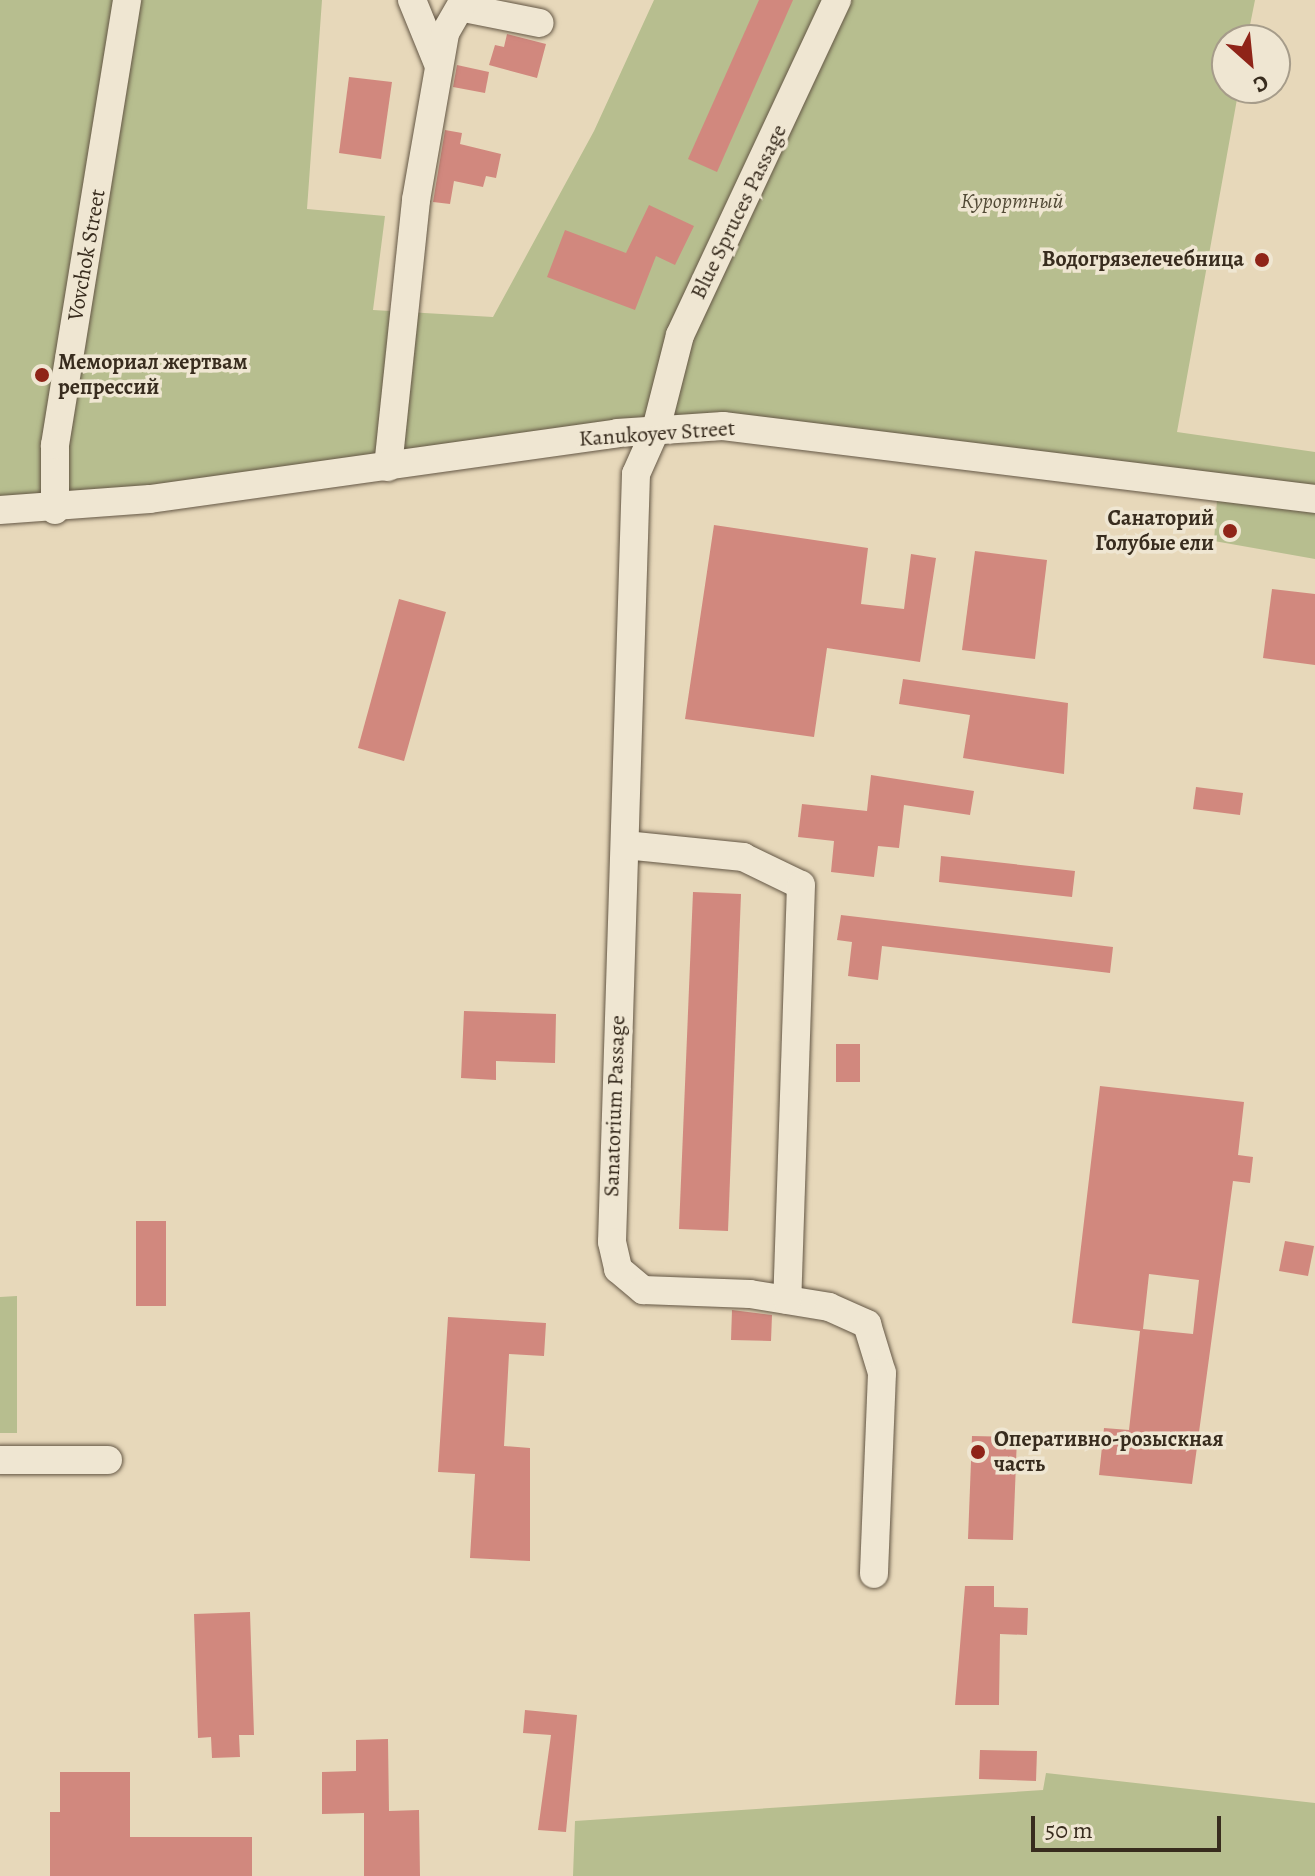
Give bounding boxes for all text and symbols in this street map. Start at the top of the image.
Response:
north arrow [1211,24,1291,104]
text: С [1248,67,1274,100]
street label: Blue Spruces Passage [685,120,793,304]
street label: Vovchok Street [62,187,112,323]
park label: Курортный [960,189,1064,215]
place label: Водогрязелечебница [1042,247,1244,273]
marker: Водогрязелечебница [1251,249,1273,271]
place label: Мемориал жертвам репрессий [58,349,248,400]
marker: Мемориал жертвам репрессий [33,366,51,384]
street label: Kanukoyev Street [578,415,736,453]
place label: Санаторий Голубые ели [1095,505,1214,556]
marker: Санаторий Голубые ели [1221,522,1239,540]
street label: Sanatorium Passage [599,1015,631,1197]
place label: Оперативно-розыскная часть [994,1426,1224,1478]
marker: Оперативно-розыскная часть [969,1443,987,1461]
scale bar [1035,1800,1225,1850]
text: 50 m [1045,1814,1093,1846]

